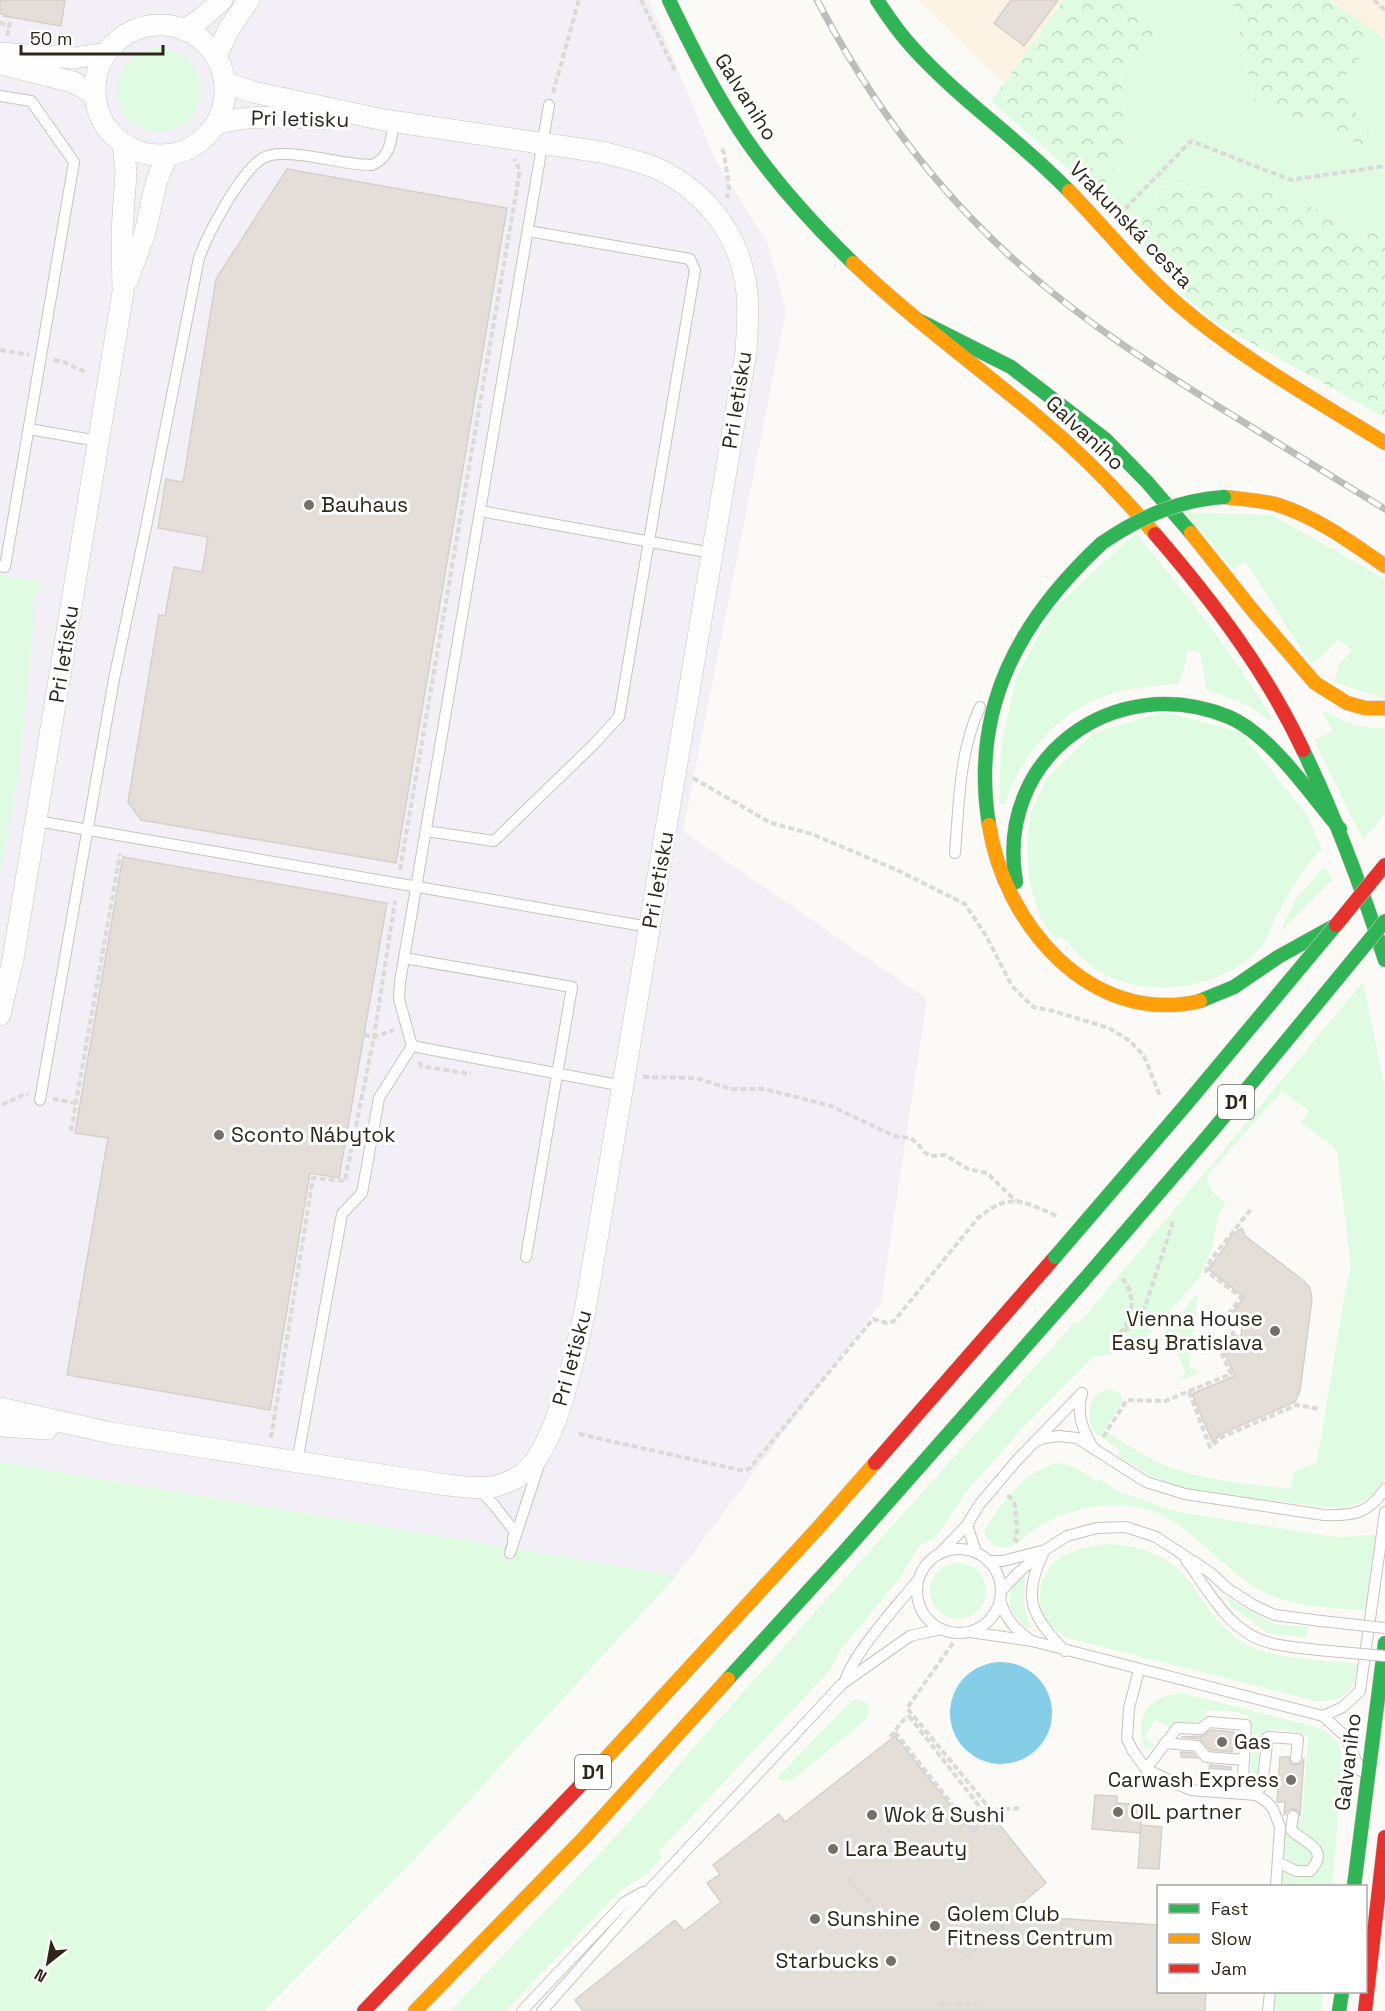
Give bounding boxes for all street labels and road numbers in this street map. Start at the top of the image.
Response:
street label: Galvaniho [709,48,784,145]
street label: Pri letisku [251,104,349,133]
street label: Vrakunská cesta [1064,155,1199,294]
street label: Pri letisku [715,349,758,451]
street label: Galvaniho [1040,389,1130,476]
street label: Pri letisku [42,603,85,705]
street label: Pri letisku [636,829,679,931]
road number: D1 [1218,1085,1254,1119]
street label: Pri letisku [546,1307,597,1409]
street label: Galvaniho [1328,1712,1367,1812]
road number: D1 [575,1755,611,1789]

